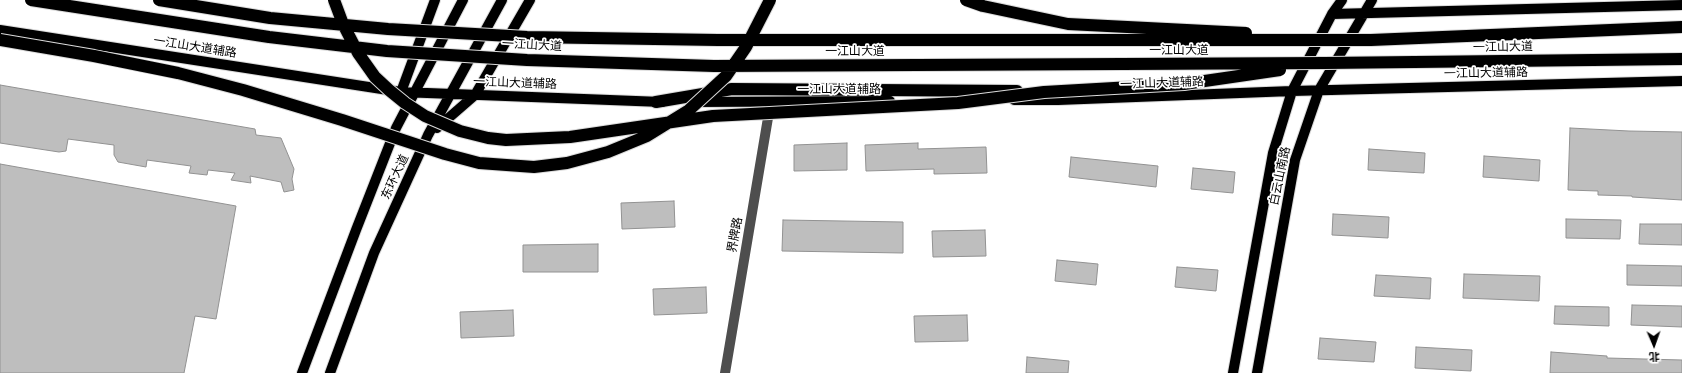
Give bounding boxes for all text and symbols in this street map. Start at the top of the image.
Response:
street label: 一江山大道辅路 [152,33,238,61]
street label: 一江山大道 [502,36,562,54]
street label: 一江山大道 [1473,39,1533,55]
street label: 一江山大道 [1149,43,1209,57]
street label: 一江山大道 [825,44,885,58]
street label: 一江山大道辅路 [1444,65,1528,81]
street label: 一江山大道辅路 [473,74,557,92]
street label: 一江山大道辅路 [1120,74,1204,92]
street label: 一江山大道辅路 [797,82,881,96]
street label: 白云山南路 [1267,145,1293,207]
street label: 东环大道 [378,152,412,202]
street label: 界牌路 [725,216,745,254]
north arrow [1634,325,1674,365]
text: 北 [1649,351,1660,363]

